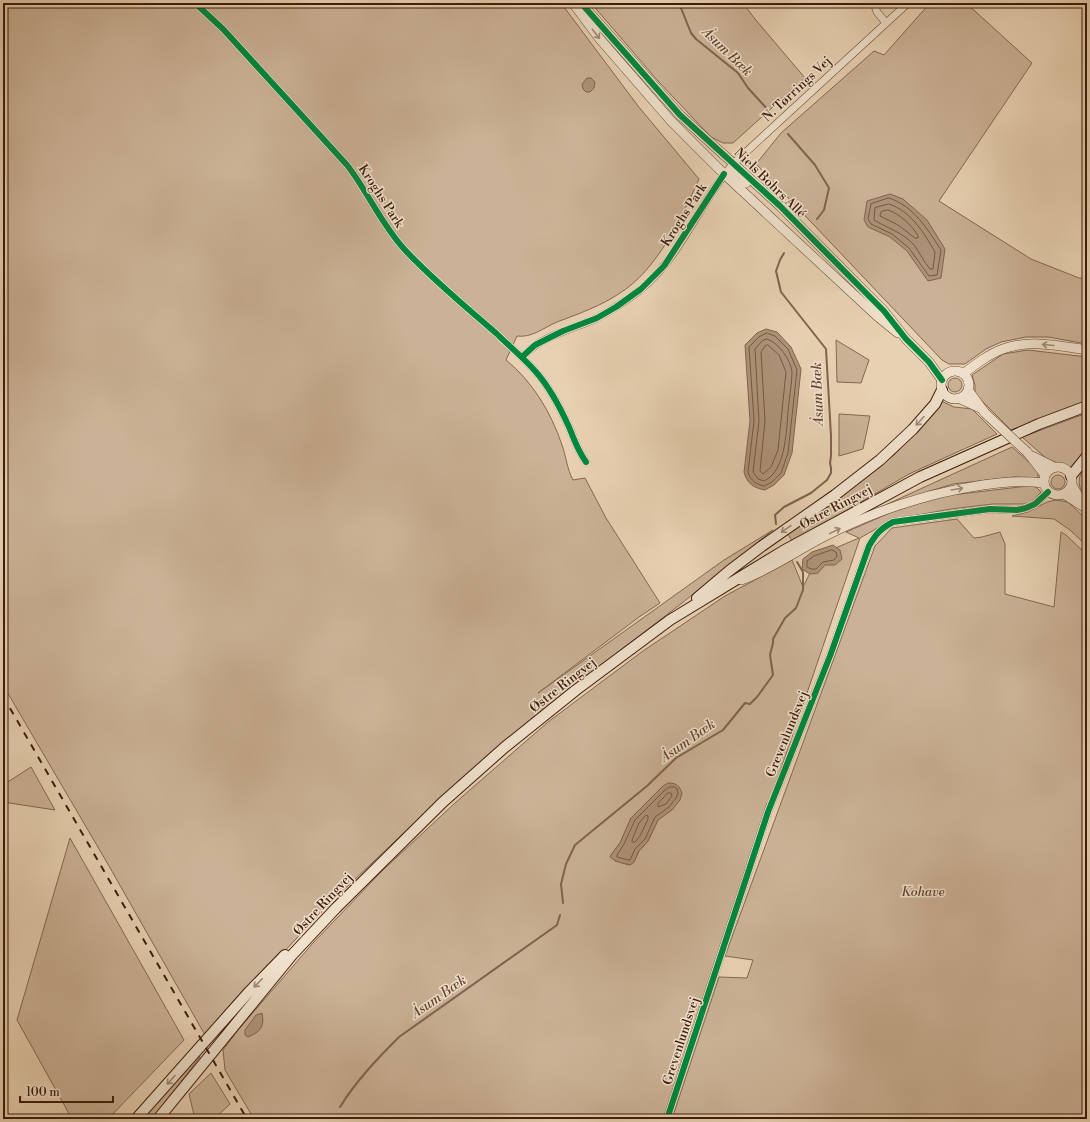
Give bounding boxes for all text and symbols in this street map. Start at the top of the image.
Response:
water label: Åsum Bæk [697,21,757,80]
one-way arrow [592,29,600,40]
street label: N. Tørrings Vej [759,53,835,125]
street label: Niels Bohrs Allé [731,145,810,222]
street label: Kroghs Park [355,161,408,232]
street label: Kroghs Park [658,179,711,250]
one-way arrow [1042,341,1055,348]
water label: Åsum Bæk [806,362,828,428]
one-way arrow [915,416,925,426]
street label: Østre Ringvej [797,481,875,533]
one-way arrow [950,485,963,493]
one-way arrow [781,525,792,533]
one-way arrow [828,527,840,534]
street label: Østre Ringvej [527,654,599,716]
street label: Grevenlundsvej [762,689,812,779]
water label: Åsum Bæk [654,714,719,768]
street label: Østre Ringvej [290,869,356,939]
park label: Kohave [901,884,945,900]
water label: Åsum Bæk [405,970,470,1024]
one-way arrow [253,978,263,988]
street label: Grevenlundsvej [659,995,703,1087]
one-way arrow [166,1075,176,1085]
scale bar [20,1078,113,1104]
text: 100 m [26,1085,60,1100]

